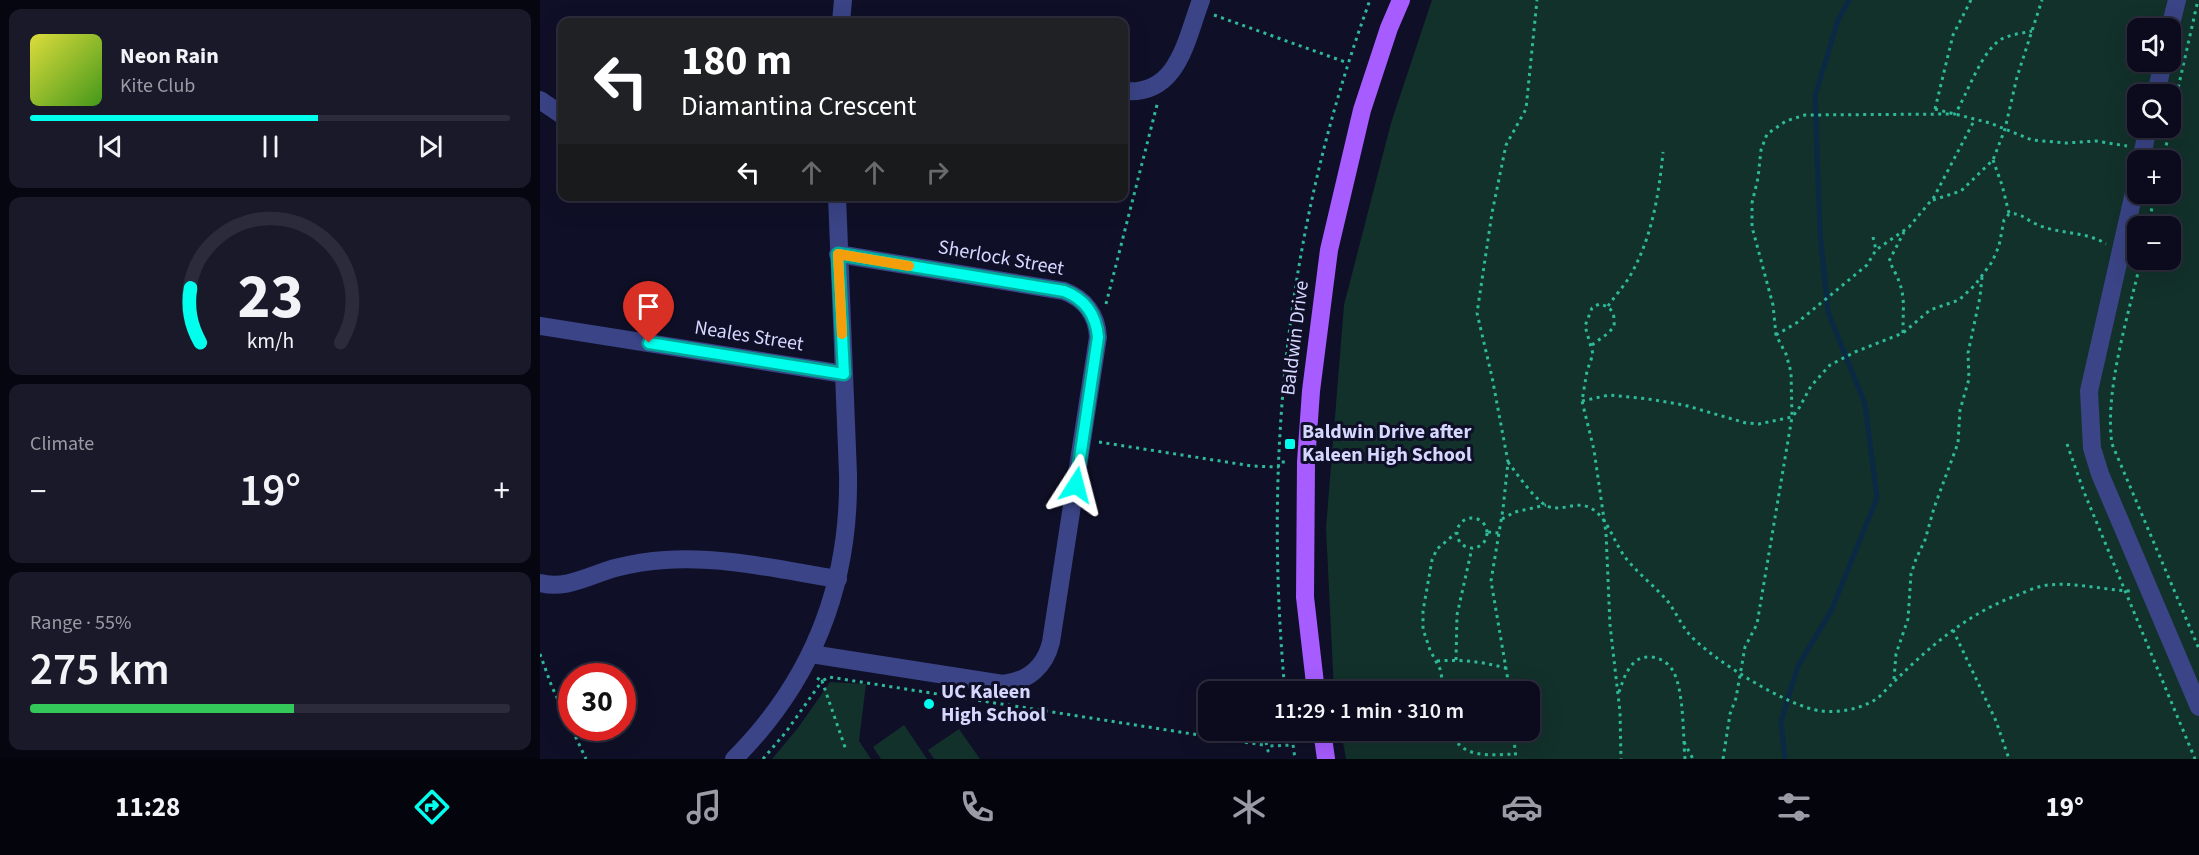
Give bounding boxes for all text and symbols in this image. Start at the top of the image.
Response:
map controls [2127,18,2181,270]
button: sound [2127,18,2181,72]
text: 180 m [681,31,792,91]
text: Neon Rain [120,40,219,72]
icon: left [582,42,660,120]
text: Kite Club [120,72,195,100]
button: search [2127,84,2181,138]
text: Diamantina Crescent [681,87,916,126]
icon: previous [94,130,127,163]
icon: pause [254,130,287,163]
icon: next [414,130,447,163]
button: + [2127,150,2181,204]
icon: left [732,156,765,189]
icon: ahead [795,156,828,189]
icon: ahead [858,156,891,189]
icon: right [921,156,954,189]
button: − [2127,216,2181,270]
street label: Sherlock Street [936,233,1066,283]
text: 23 [237,253,303,342]
street label: Baldwin Drive [1274,279,1316,397]
pin [623,281,674,343]
icon: arrive [632,290,665,323]
street label: Neales Street [692,314,806,358]
text: km/h [246,326,294,357]
place label: Baldwin Drive after Kaleen High School [1302,418,1472,469]
text: Climate [30,430,94,458]
marker: Baldwin Drive after Kaleen High School [1283,437,1297,451]
position arrow [1044,453,1108,517]
text: 19° [239,459,301,523]
text: − [30,468,46,515]
text: + [494,468,510,515]
text: Range · 55% [30,609,131,637]
text: 275 km [30,638,170,702]
speed limit sign: 30 [558,663,636,741]
place label: UC Kaleen High School [941,678,1046,729]
text: 11:29 · 1 min · 310 m [1274,695,1464,727]
marker: UC Kaleen High School [922,697,936,711]
icon: directions [411,786,453,828]
icon: music [683,786,725,828]
icon: phone [956,786,998,828]
icon: climate [1228,786,1270,828]
icon: car [1501,786,1543,828]
icon: filters [1773,786,1815,828]
text: 11:28 [115,788,180,827]
text: 19° [2045,788,2084,827]

